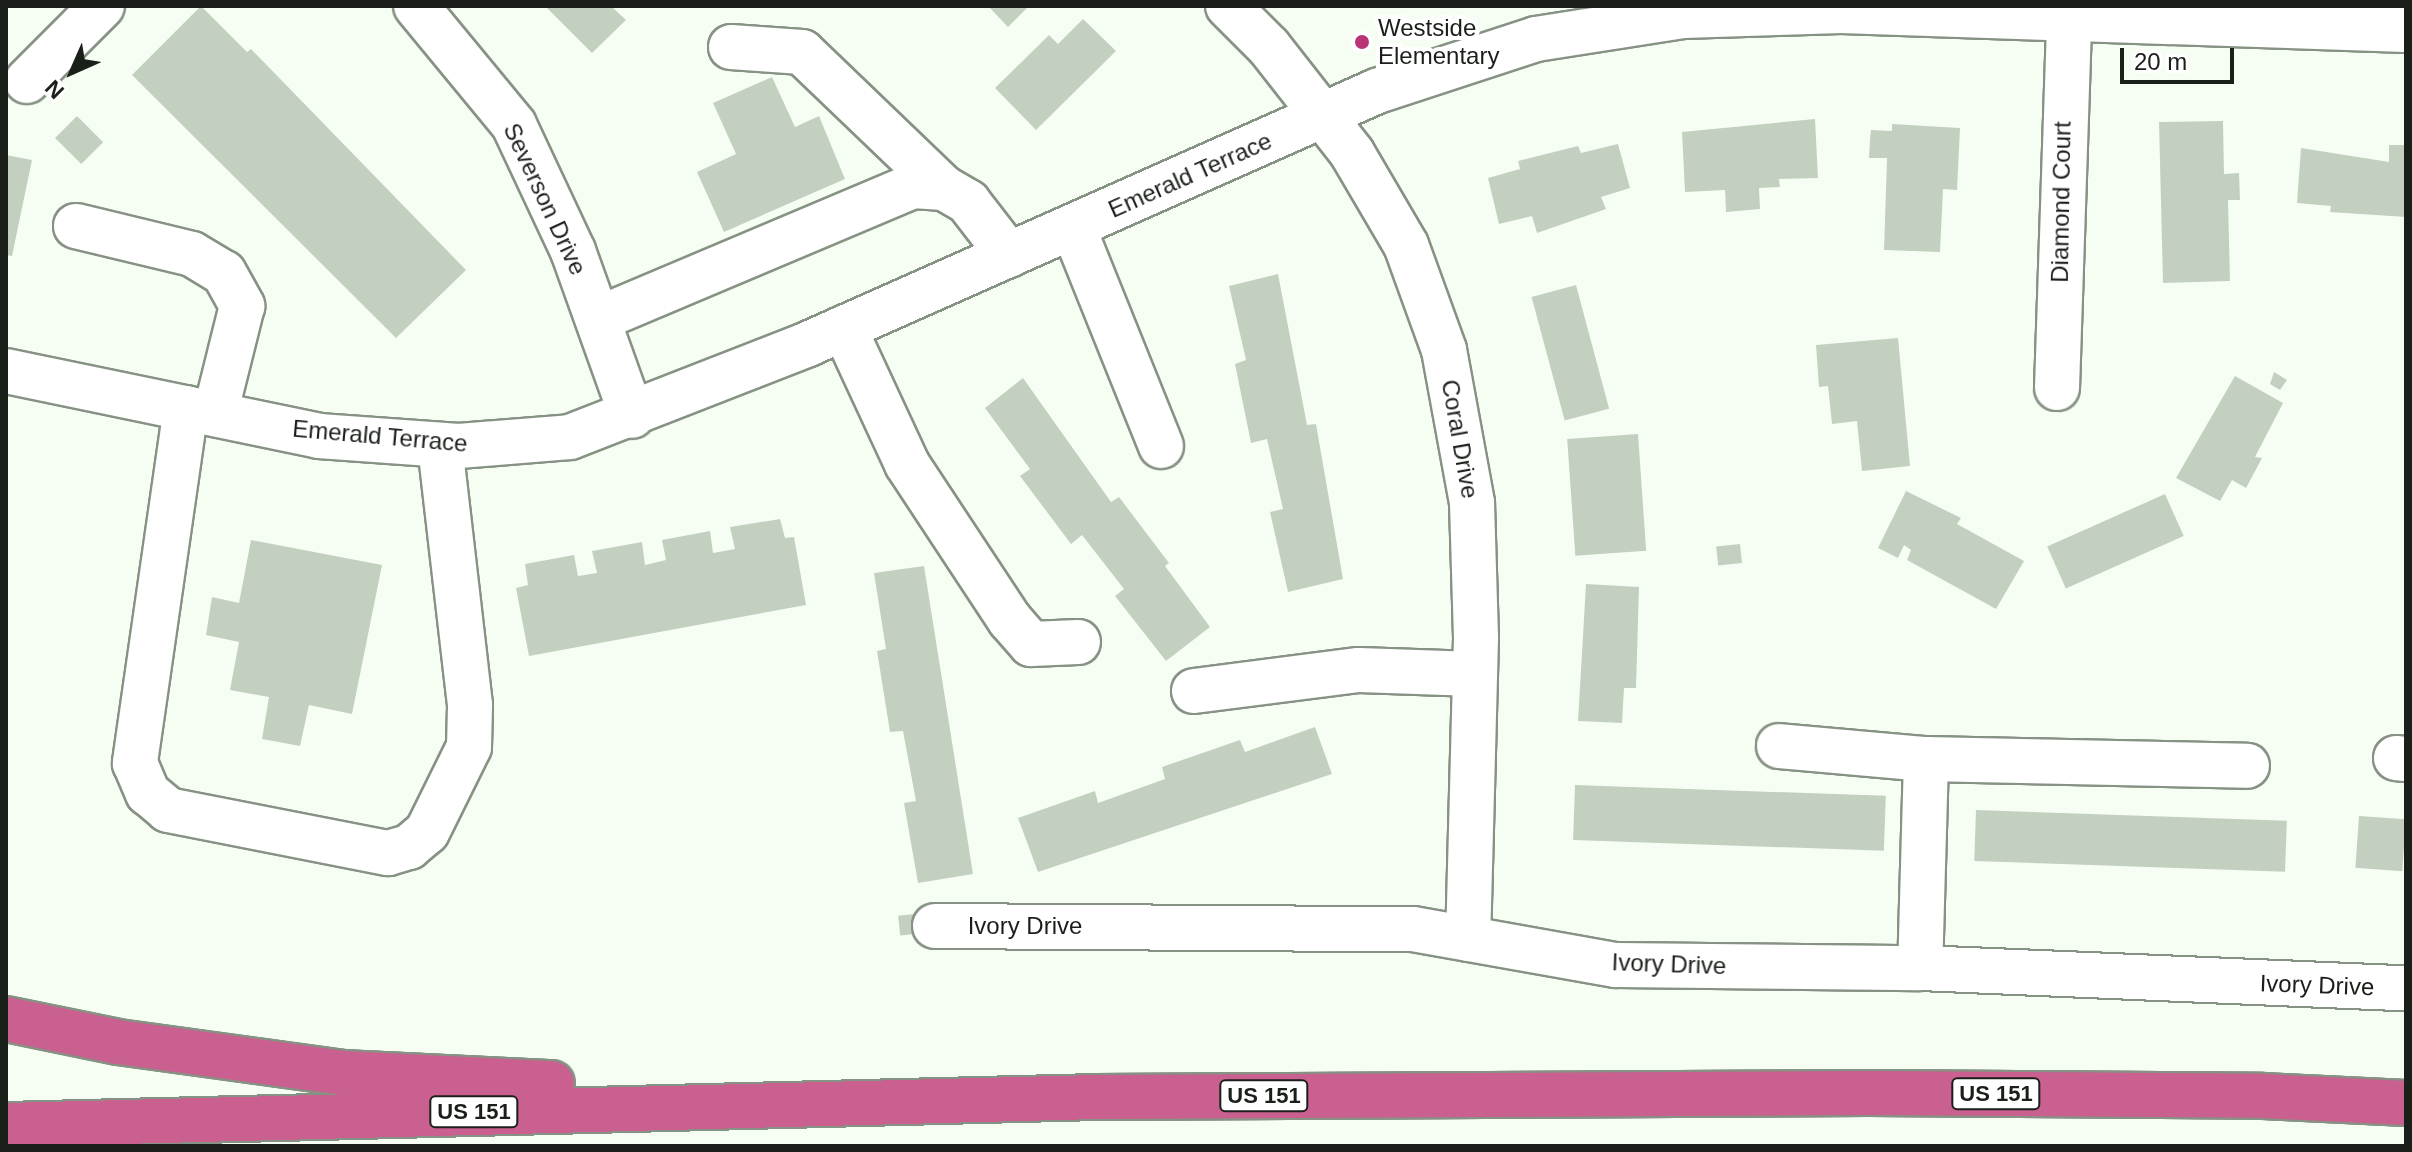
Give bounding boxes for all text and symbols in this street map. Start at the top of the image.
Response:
place label: Westside Elementary [1378,14,1499,70]
north arrow [32,32,112,112]
scale bar [2124,32,2238,82]
marker: Westside Elementary [1353,33,1371,51]
text: 20 m [2134,48,2187,75]
text: N [40,75,69,104]
street label: Severson Drive [497,119,593,279]
street label: Diamond Court [2045,121,2077,283]
street label: Emerald Terrace [1104,126,1276,224]
street label: Coral Drive [1435,377,1485,501]
street label: Emerald Terrace [291,414,469,458]
street label: Ivory Drive [968,912,1082,940]
street label: Ivory Drive [1611,948,1727,980]
street label: Ivory Drive [2259,969,2375,1001]
road number: US 151 [1950,1076,2042,1112]
road number: US 151 [1218,1078,1310,1114]
road number: US 151 [428,1094,520,1130]

